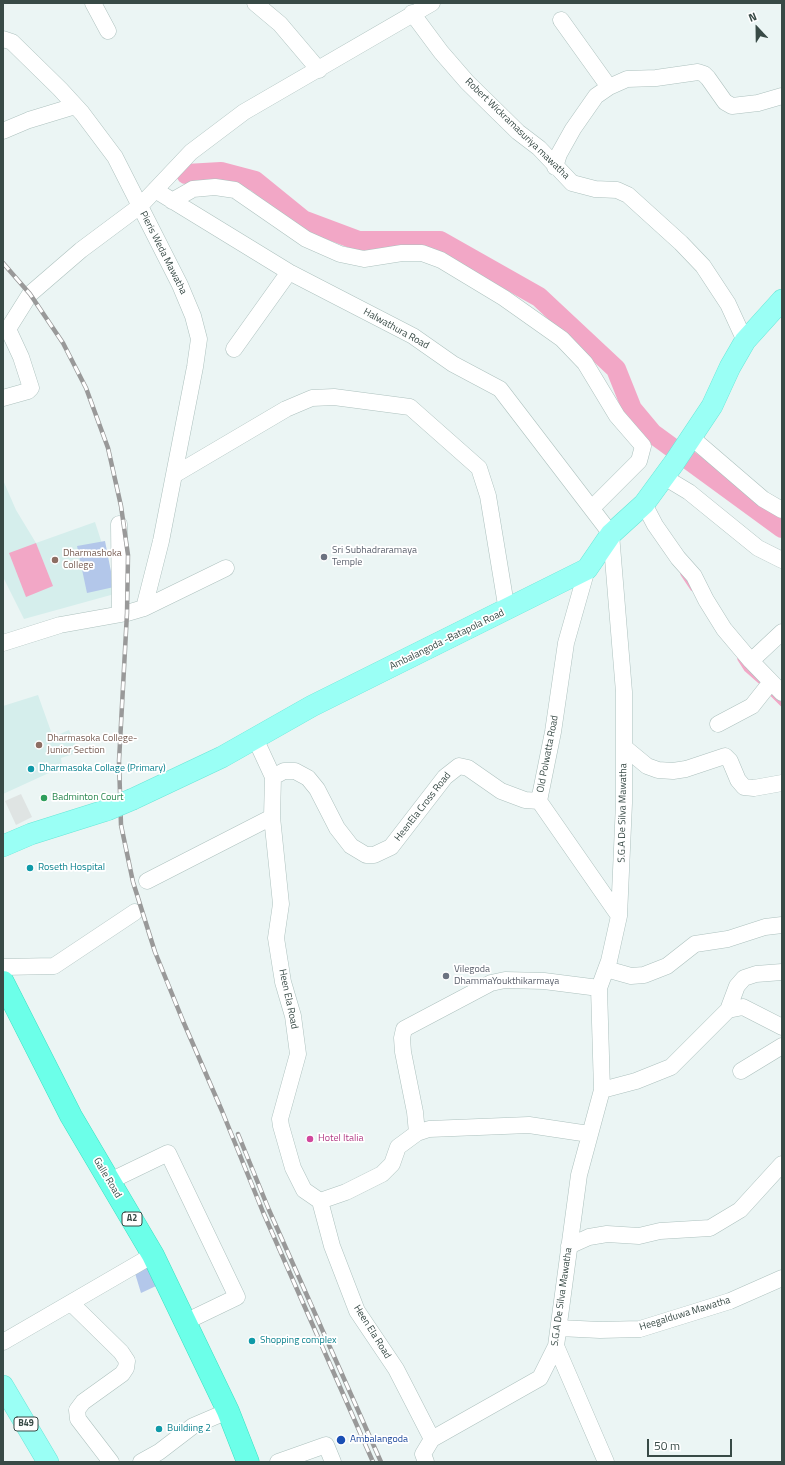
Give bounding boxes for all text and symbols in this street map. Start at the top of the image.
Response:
north arrow [737,8,777,48]
text: N [746,8,759,26]
street label: Robert Wickramasuriya mawatha [462,76,572,182]
street label: Pieris Weda Mawatha [137,209,189,297]
street label: Halwathura Road [361,306,431,352]
place label: Sri Subhadraramaya Temple [332,545,417,568]
place label: Dharmashoka College [63,548,122,572]
marker: Sri Subhadraramaya Temple [319,552,329,562]
marker: Dharmashoka College [50,555,60,565]
street label: Ambalangoda -Batapola Road [388,607,506,673]
street label: Old Polwatta Road [535,714,561,794]
place label: Dharmasoka College- Junior Section [47,733,137,756]
marker: Dharmasoka College- Junior Section [34,740,44,750]
place label: Dharmasoka Collage (Primary) [39,763,166,775]
street label: S.G.A De Silva Mawatha [616,763,630,863]
marker: Dharmasoka Collage (Primary) [26,764,36,774]
street label: HeenEla Cross Road [392,770,454,844]
place label: Badminton Court [52,792,124,804]
marker: Badminton Court [39,793,49,803]
place label: Roseth Hospital [38,862,105,874]
marker: Roseth Hospital [25,863,35,873]
place label: Vilegoda DhammaYoukthikarmaya [454,964,559,988]
street label: Heen Ela Road [276,968,300,1030]
marker: Vilegoda DhammaYoukthikarmaya [441,971,451,981]
place label: Hotel Italia [318,1133,363,1145]
marker: Hotel Italia [305,1134,315,1144]
street label: Galle Road [90,1156,124,1200]
road number: A2 [122,1212,142,1226]
street label: S.G.A De Silva Mawatha [549,1247,575,1347]
street label: Heegalduwa Mawatha [638,1294,732,1334]
street label: Heen Ela Road [351,1303,393,1361]
place label: Shopping complex [260,1335,337,1347]
marker: Shopping complex [247,1336,257,1346]
road number: B49 [14,1417,38,1431]
place label: Buildiing 2 [167,1423,211,1435]
marker: Buildiing 2 [154,1424,164,1434]
scale bar [649,1431,734,1457]
marker: Ambalangoda [335,1434,347,1446]
place label: Ambalangoda [350,1434,408,1446]
text: 50 m [654,1436,680,1455]

